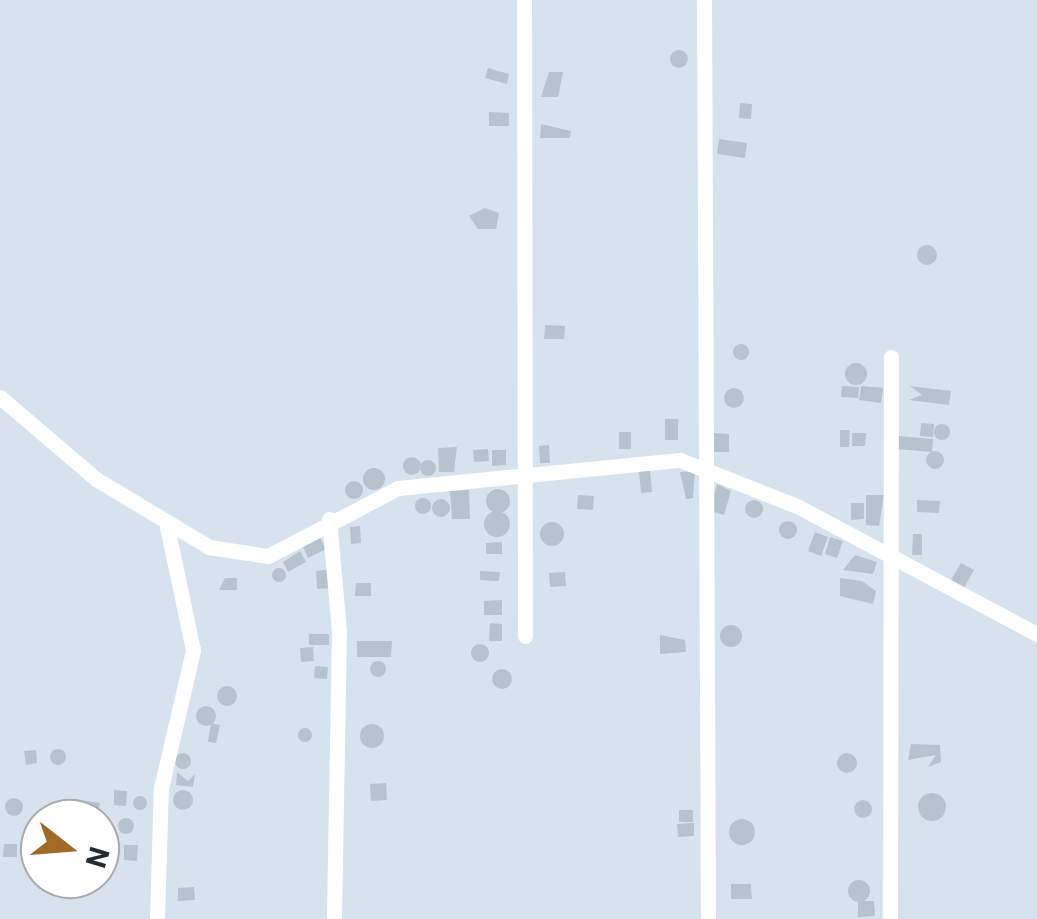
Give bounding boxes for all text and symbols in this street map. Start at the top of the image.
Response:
north arrow [20,799,120,899]
text: N [79,843,116,872]

